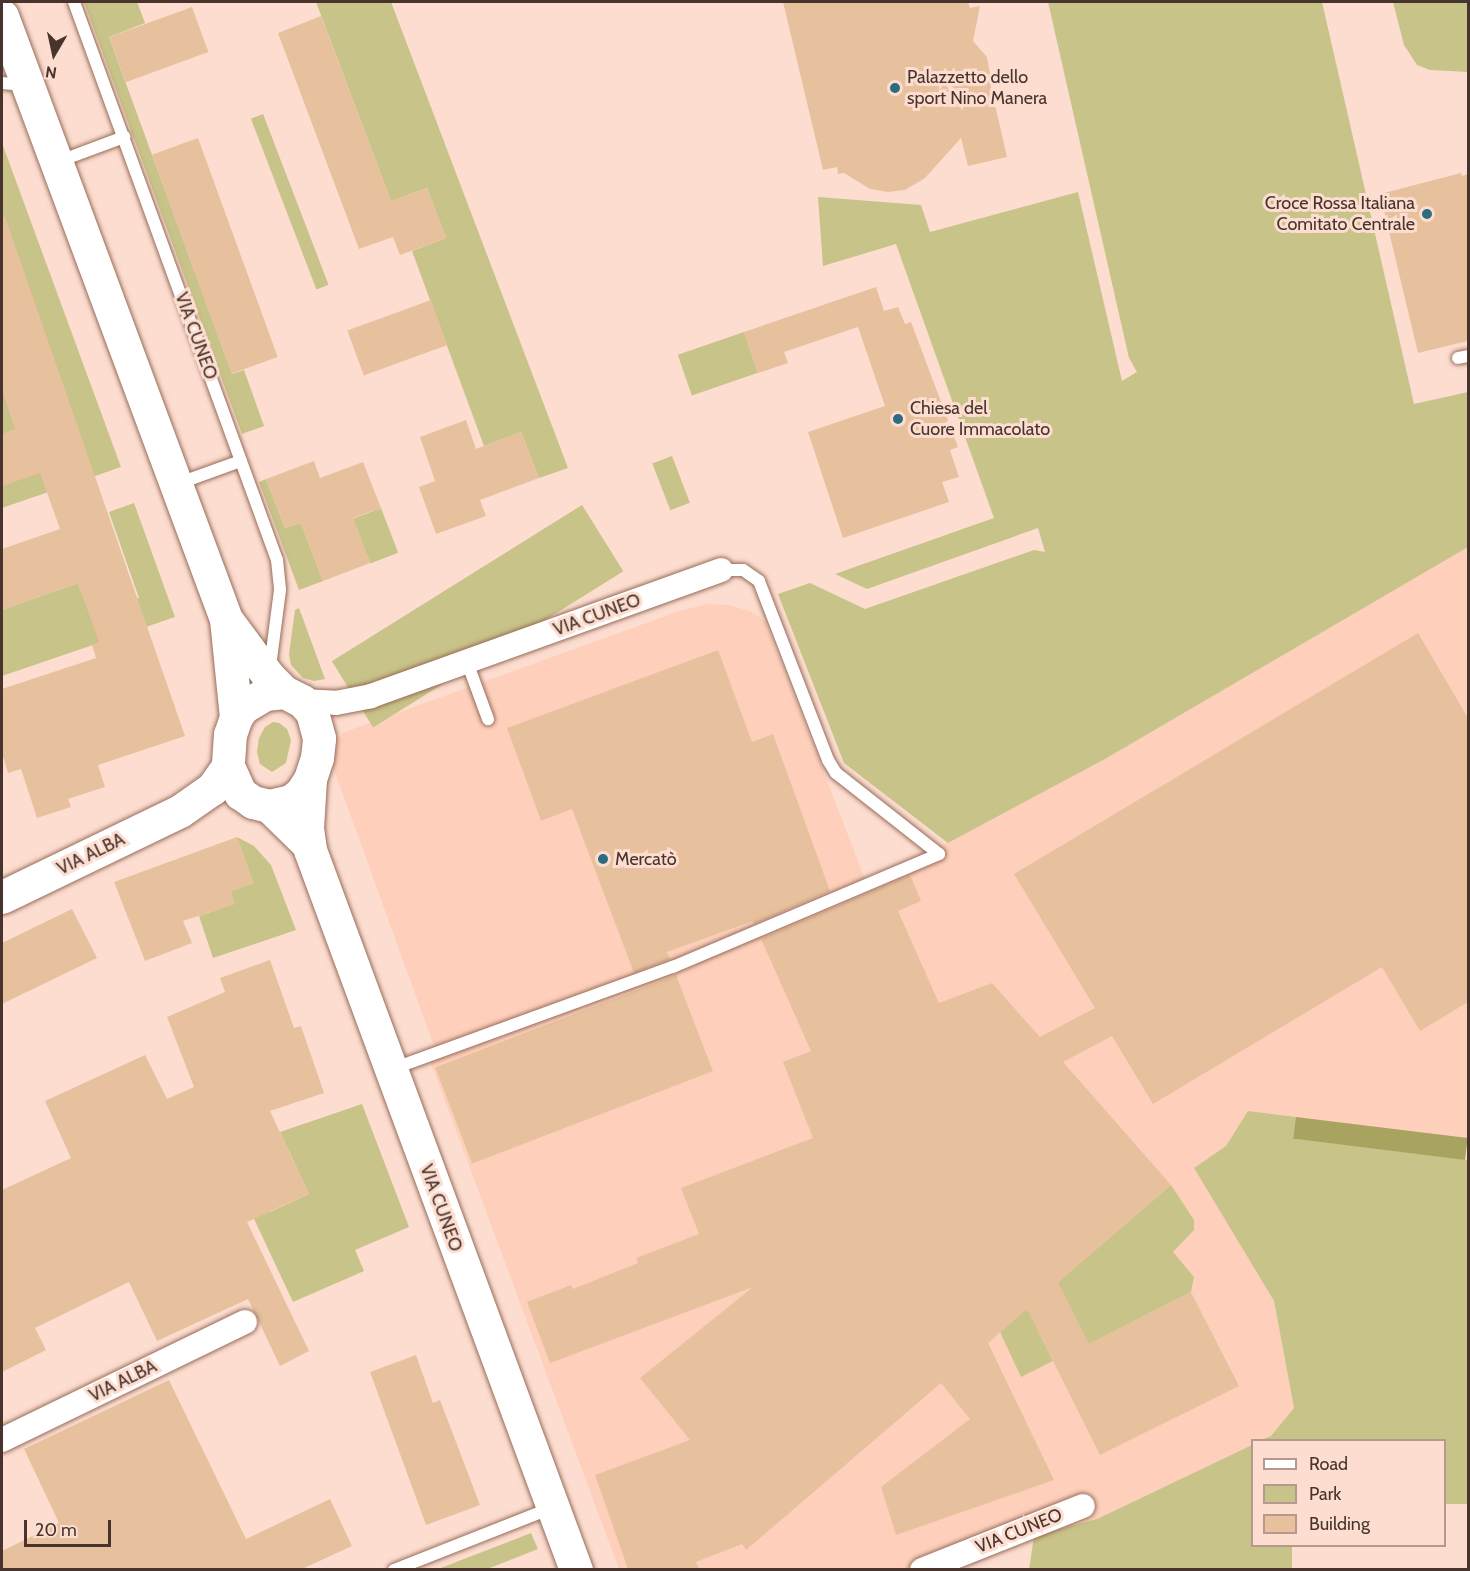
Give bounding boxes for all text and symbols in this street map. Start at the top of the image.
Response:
north arrow [24,24,84,84]
text: N [44,62,58,83]
place label: Palazzetto dello sport Nino Manera [907,67,1047,110]
marker: Palazzetto dello sport Nino Manera [888,81,902,95]
place label: Croce Rossa Italiana Comitato Centrale [1265,193,1415,236]
marker: Croce Rossa Italiana Comitato Centrale [1420,207,1434,221]
street label: VIA CUNEO [170,289,222,383]
place label: Chiesa del Cuore Immacolato [910,398,1050,440]
marker: Chiesa del Cuore Immacolato [891,412,905,426]
street label: VIA CUNEO [550,589,644,641]
street label: VIA ALBA [54,828,128,880]
place label: Mercatò [615,848,677,870]
marker: Mercatò [596,852,610,866]
street label: VIA CUNEO [415,1161,467,1255]
street label: VIA ALBA [86,1355,160,1407]
legend [1251,1439,1446,1547]
text: Road [1309,1453,1348,1475]
text: Park [1309,1483,1341,1505]
street label: VIA CUNEO [973,1504,1065,1558]
scale bar [27,1508,114,1546]
text: Building [1309,1513,1370,1535]
text: 20 m [35,1519,77,1541]

